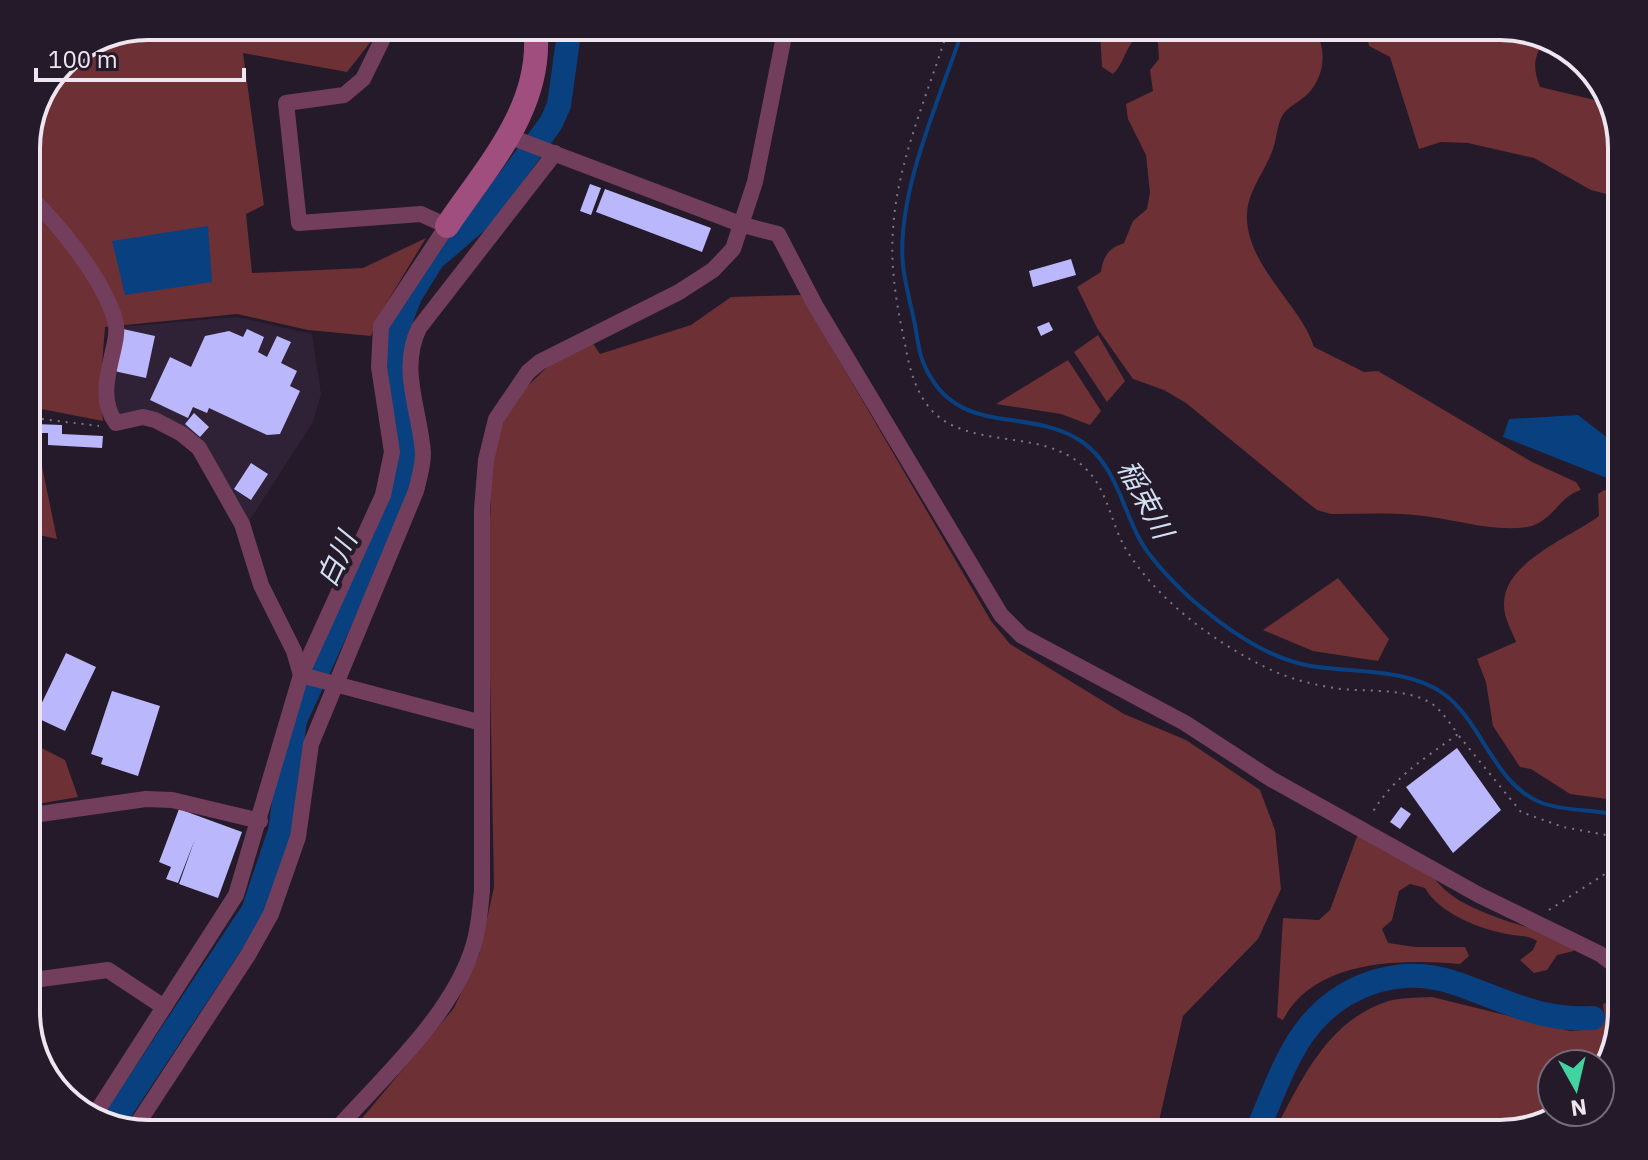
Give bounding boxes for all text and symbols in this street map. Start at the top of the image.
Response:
scale bar [36,32,244,82]
text: 100 m [48,43,118,75]
water label: 稲束川 [1110,453,1183,547]
water label: 白川 [307,523,366,592]
north arrow [1536,1048,1616,1128]
text: N [1569,1093,1589,1124]

